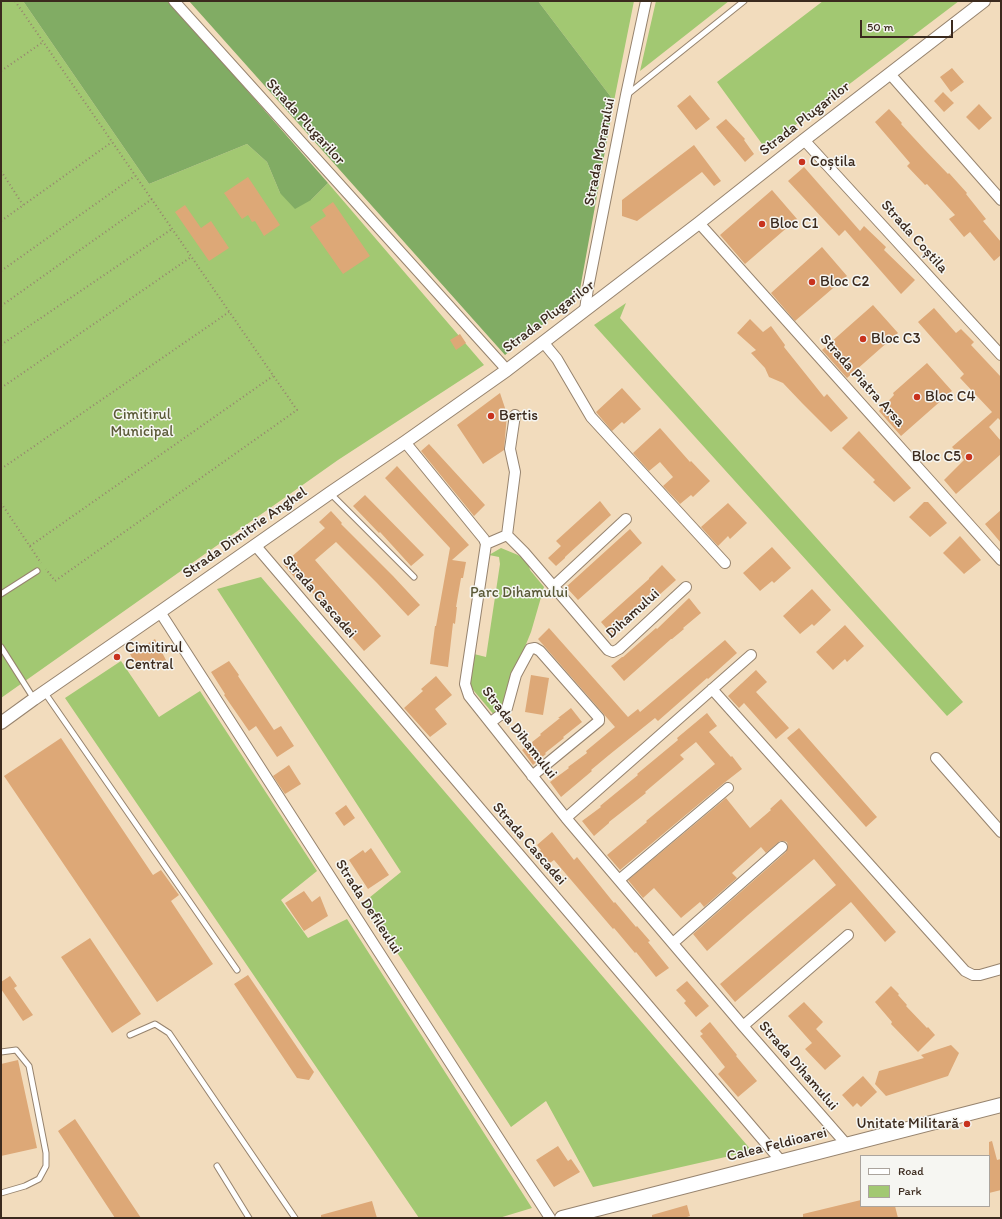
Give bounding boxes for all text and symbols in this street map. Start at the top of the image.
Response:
scale bar [862,12,955,38]
text: 50 m [867,20,893,34]
street label: Strada Plugarilor [262,75,348,169]
street label: Strada Plugarilor [756,78,854,160]
street label: Strada Morarului [581,96,619,208]
place label: Coștila [810,153,856,171]
marker: Coștila [797,157,807,167]
street label: Strada Coștila [877,197,951,277]
place label: Bloc C1 [770,215,818,233]
marker: Bloc C1 [757,219,767,229]
place label: Bloc C2 [820,273,869,291]
street label: Strada Plugarilor [500,277,598,357]
marker: Bloc C2 [807,277,817,287]
place label: Bloc C3 [871,330,921,348]
street label: Strada Piatra Arsa [816,331,908,431]
marker: Bloc C3 [858,334,868,344]
place label: Bloc C4 [925,388,975,406]
marker: Bloc C4 [912,392,922,402]
park label: Cimitirul Municipal [110,406,174,441]
place label: Bertis [499,407,538,425]
marker: Bertis [486,411,496,421]
place label: Bloc C5 [912,448,961,466]
marker: Bloc C5 [964,452,974,462]
street label: Strada Dimitrie Anghel [179,483,311,583]
street label: Strada Cascadei [278,552,360,642]
park label: Parc Dihamului [470,584,568,602]
street label: Dihamului [602,585,664,643]
place label: Cimitirul Central [125,639,183,674]
marker: Cimitirul Central [112,652,122,662]
street label: Strada Dihamului [477,683,561,783]
street label: Strada Cascadei [488,799,570,889]
street label: Strada Defileului [331,856,405,958]
street label: Strada Dihamului [754,1018,842,1114]
place label: Unitate Militară [857,1115,959,1133]
marker: Unitate Militară [962,1119,972,1129]
street label: Calea Feldioarei [725,1124,829,1166]
legend [860,1155,990,1207]
text: Road [898,1164,924,1178]
text: Park [898,1184,922,1198]

